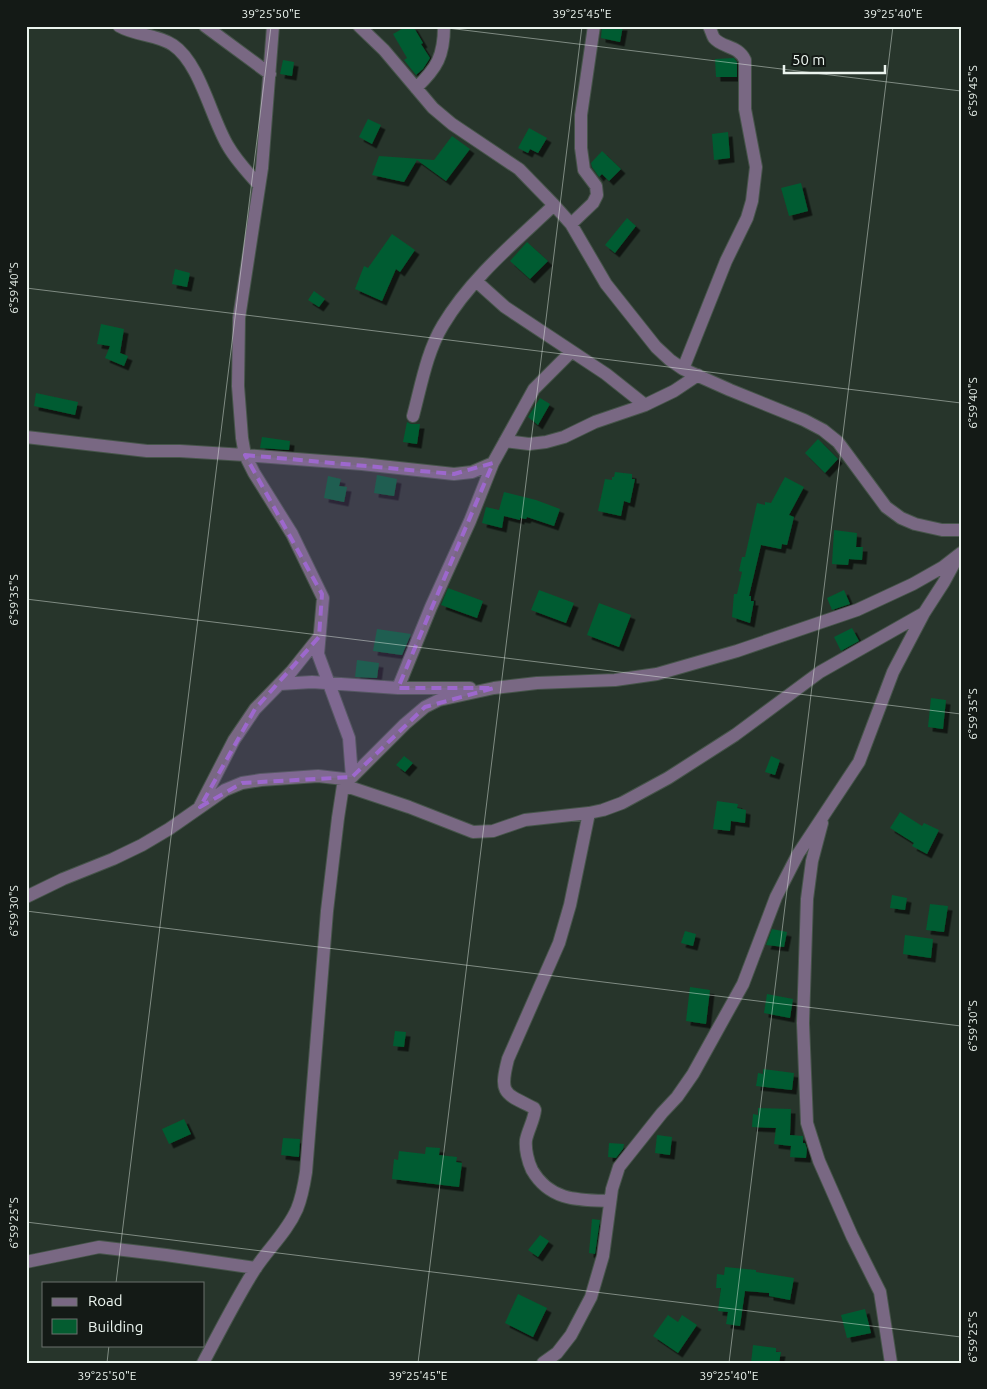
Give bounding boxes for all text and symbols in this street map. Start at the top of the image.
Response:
text: 39°25'50"E [242,7,301,20]
text: 39°25'45"E [553,7,612,20]
text: 39°25'40"E [864,7,923,20]
scale bar [784,42,886,74]
text: 50 m [792,51,825,68]
text: 6°59'45"S [966,65,979,117]
text: 6°59'40"S [7,262,20,314]
text: 6°59'40"S [966,377,979,429]
text: 6°59'35"S [7,574,20,626]
text: 6°59'35"S [966,688,979,740]
text: 6°59'30"S [7,885,20,937]
text: 6°59'30"S [966,1000,979,1052]
text: 6°59'25"S [7,1197,20,1249]
legend [42,1282,205,1346]
text: Road [88,1292,123,1309]
text: 6°59'25"S [966,1311,979,1363]
text: Building [88,1318,143,1335]
text: 39°25'50"E [78,1369,137,1382]
text: 39°25'45"E [389,1369,448,1382]
text: 39°25'40"E [700,1369,759,1382]

